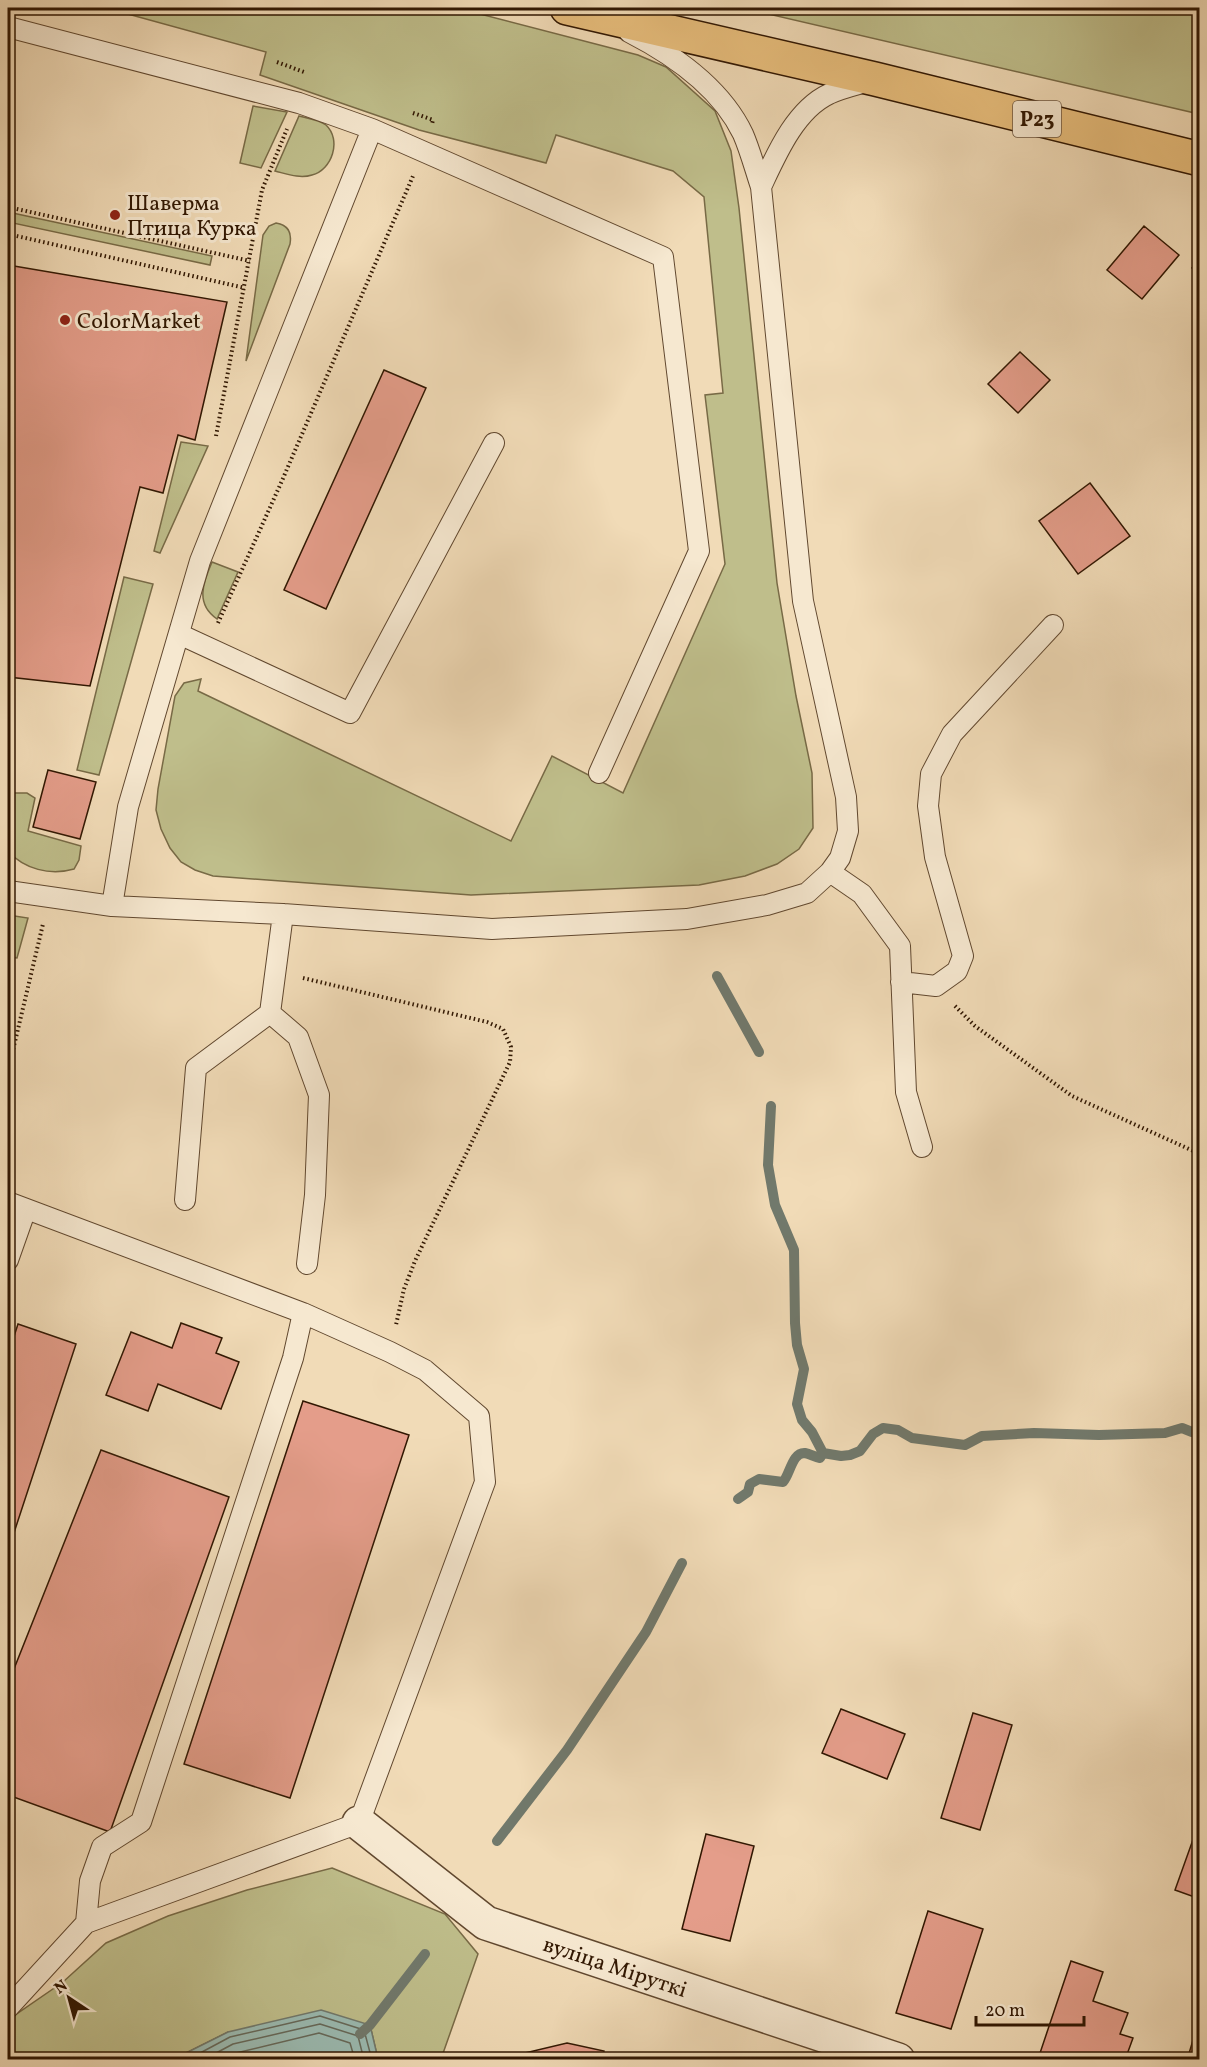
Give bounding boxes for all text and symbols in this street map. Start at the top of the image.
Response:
road number: Р23 [1013,101,1061,137]
place label: Шаверма Птица Курка [127,189,257,245]
marker: Шаверма Птица Курка [108,208,122,222]
place label: ColorMarket [77,307,201,338]
marker: ColorMarket [58,313,72,327]
street label: вуліца Міруткі [538,1930,691,2007]
north arrow [39,1968,99,2028]
text: N [50,1975,73,2000]
scale bar [976,1989,1084,2027]
text: 20 m [985,1999,1025,2024]

